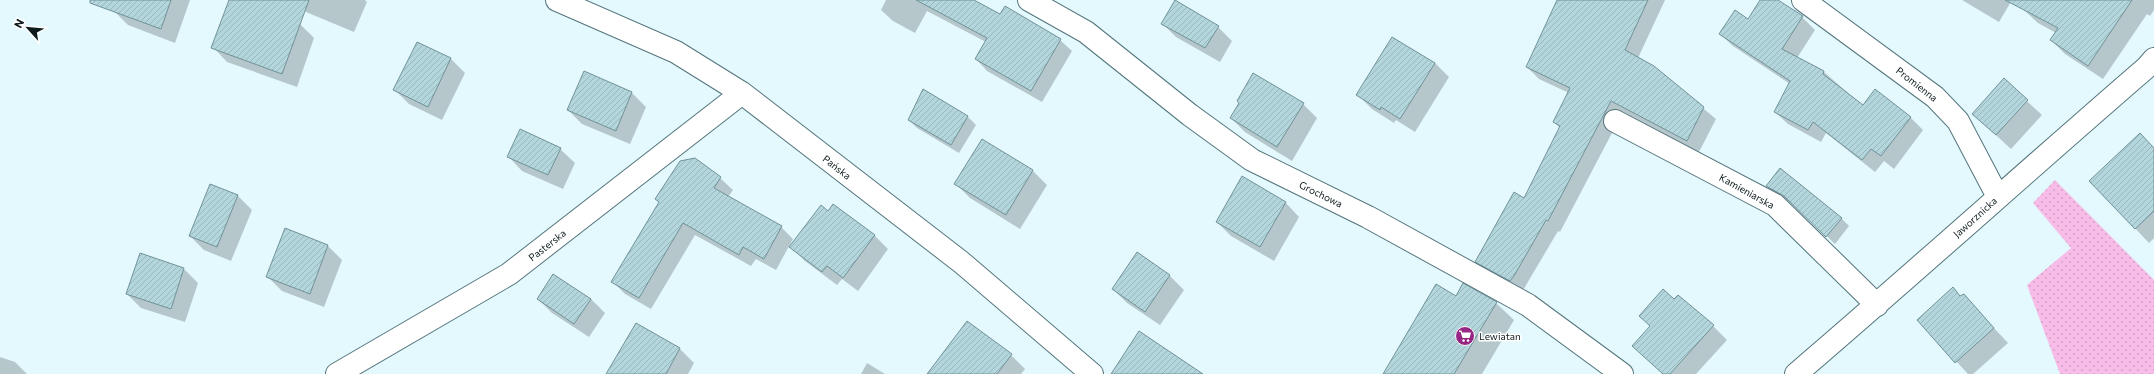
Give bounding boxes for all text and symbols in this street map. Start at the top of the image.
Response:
north arrow [8,8,48,48]
text: N [11,17,26,30]
street label: Promienna [1894,64,1940,104]
street label: Pańska [821,152,853,182]
street label: Kamieniarska [1717,171,1777,211]
street label: Grochowa [1297,178,1345,210]
street label: Jaworznicka [1951,194,1999,240]
street label: Pasterska [526,227,568,263]
supermarket icon: Lewiatan [1454,325,1476,347]
place label: Lewiatan [1479,330,1521,342]

